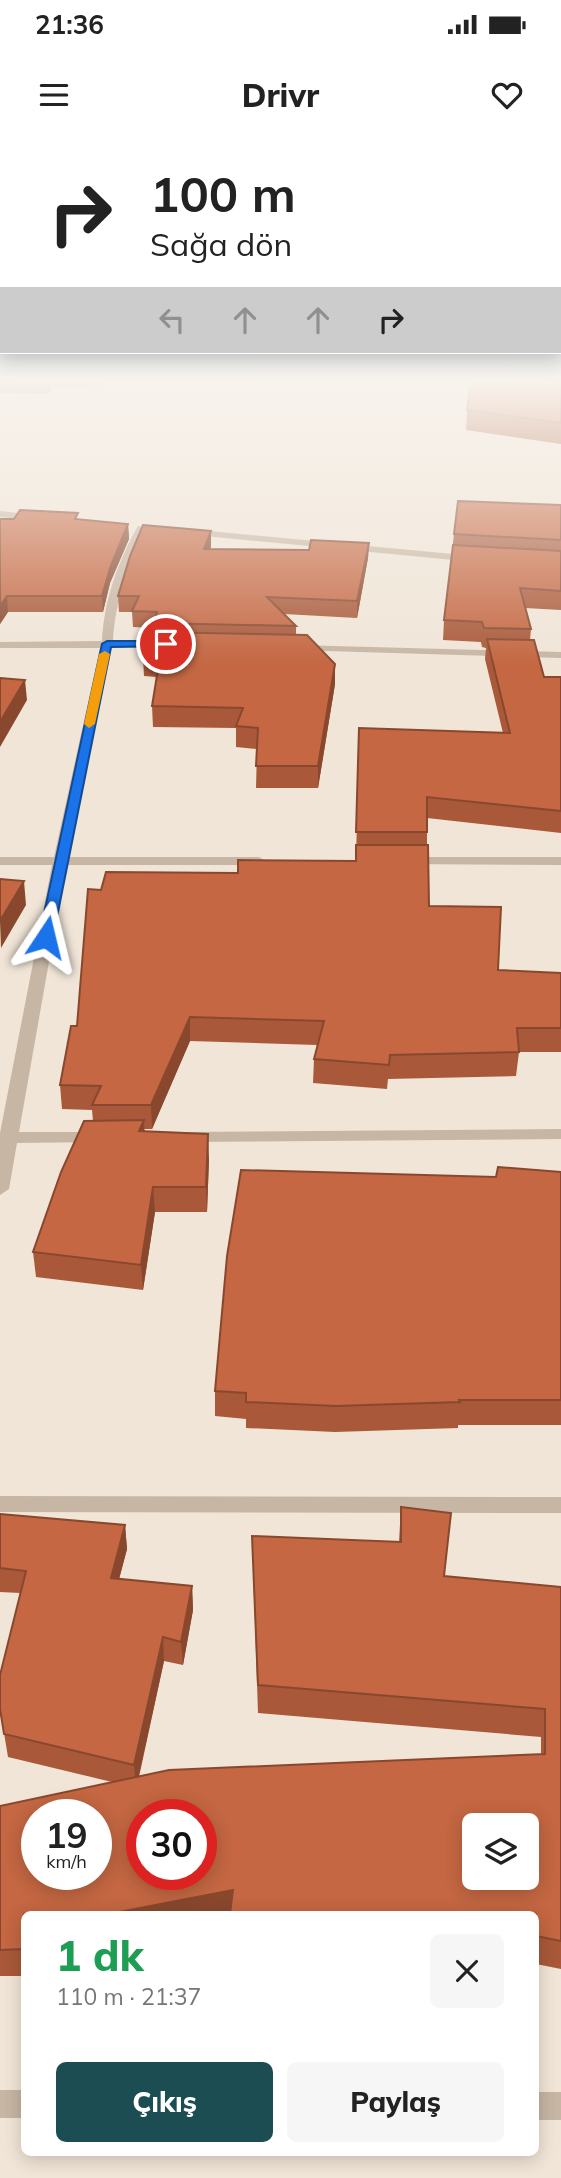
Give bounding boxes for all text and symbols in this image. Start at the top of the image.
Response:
text: 21:36 [35,8,104,41]
text: Drivr [242,75,319,115]
icon: menu [35,76,73,114]
icon: heart [488,76,526,114]
text: 100 m [150,163,296,224]
icon: right [35,168,126,259]
text: Sağa dön [150,224,292,264]
icon: left [153,301,191,339]
icon: ahead [226,301,264,339]
icon: ahead [299,301,337,339]
icon: right [372,301,410,339]
pin [136,614,196,674]
icon: arrive [147,625,185,663]
position arrow [9,900,83,974]
speed limit sign: 30 [126,1799,217,1890]
text: 19 [45,1813,88,1857]
map controls [462,1813,539,1890]
button: layers [462,1813,539,1890]
text: km/h [46,1850,87,1873]
text: 1 dk [56,1929,144,1982]
button: close [430,1934,504,2008]
text: 110 m · 21:37 [56,1982,201,2011]
button: Çıkış [56,2062,273,2142]
button: Paylaş [287,2062,504,2142]

